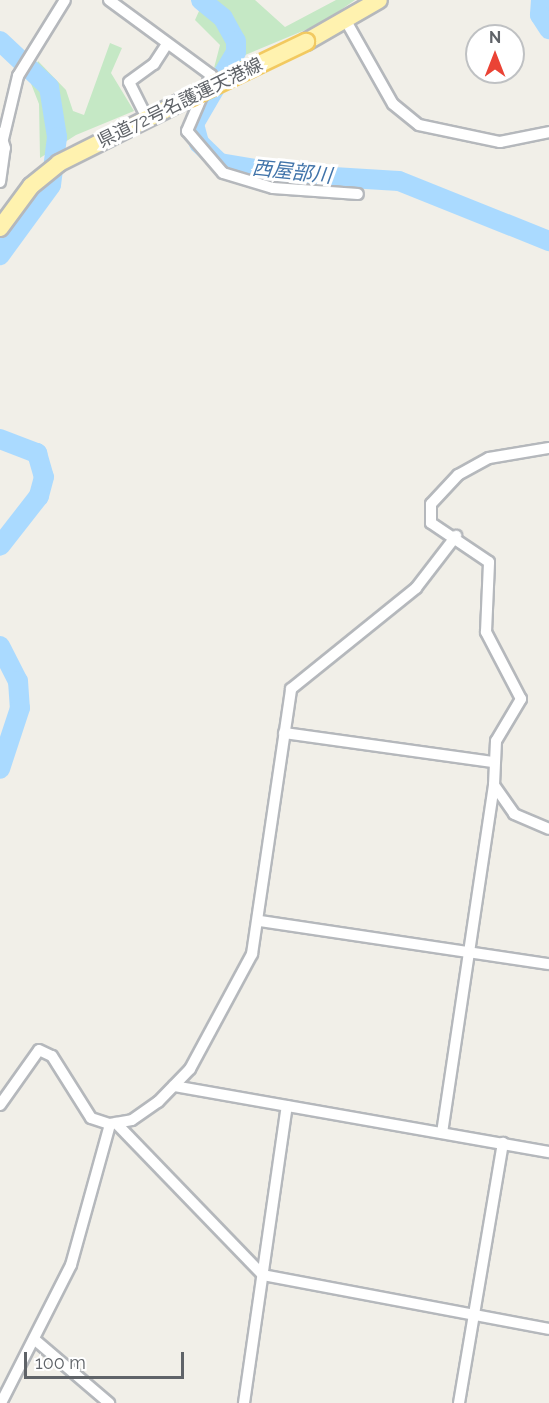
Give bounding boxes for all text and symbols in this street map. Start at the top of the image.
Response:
north arrow [465,24,525,84]
text: N [489,28,501,47]
street label: 県道72号名護運天港線 [94,54,266,152]
water label: 西屋部川 [251,156,333,188]
scale bar [27,1340,188,1378]
text: 100 m [35,1352,86,1373]

